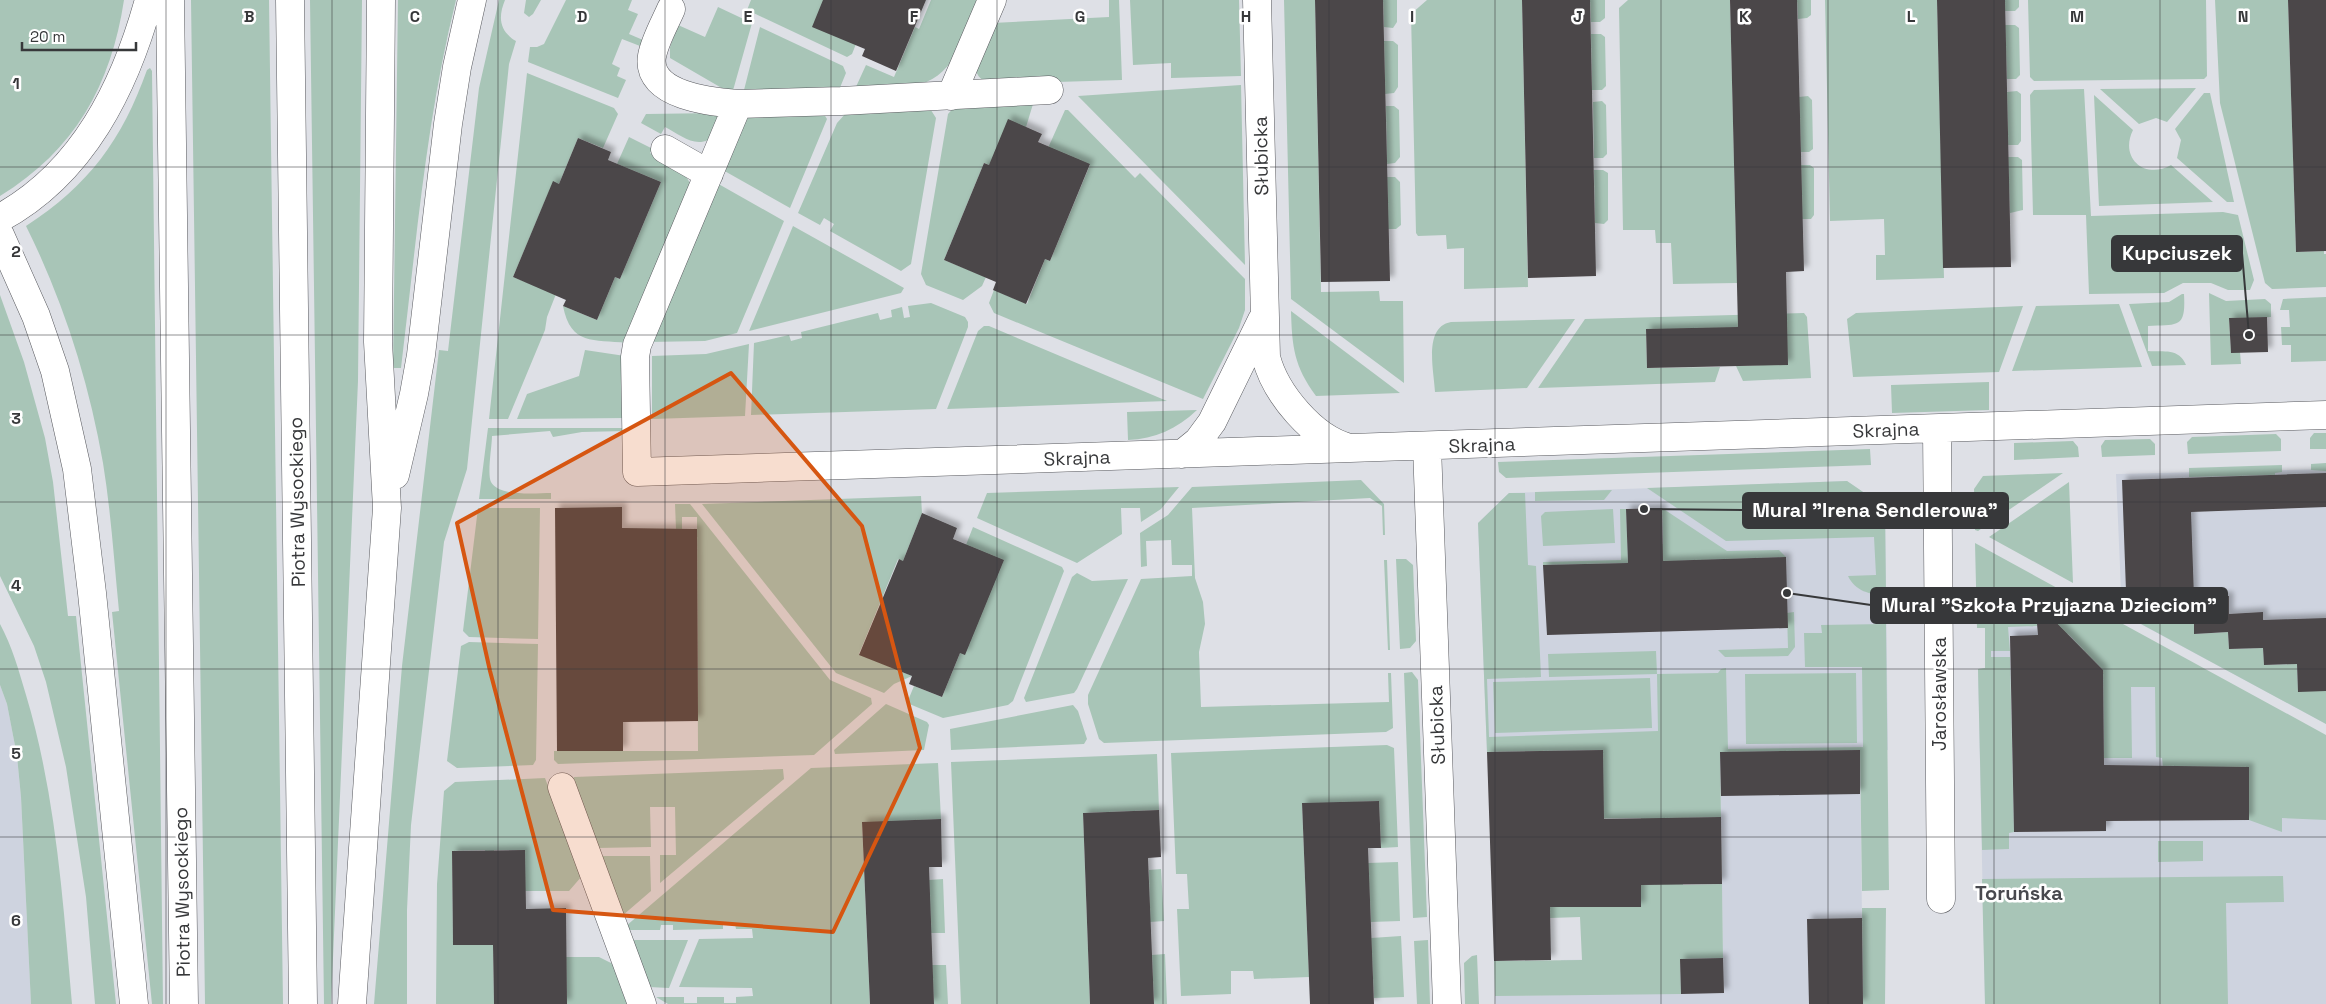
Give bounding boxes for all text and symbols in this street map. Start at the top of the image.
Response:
text: B [244,6,254,27]
text: C [410,6,420,27]
text: D [577,6,587,27]
text: E [744,6,753,27]
text: F [910,6,919,27]
text: G [1075,6,1085,27]
text: H [1241,6,1251,27]
text: I [1410,6,1414,27]
text: J [1573,6,1583,27]
text: K [1739,6,1749,27]
text: L [1907,6,1916,27]
text: M [2070,6,2084,27]
text: N [2238,6,2248,27]
scale bar [22,20,136,52]
text: 20 m [30,27,65,46]
text: 1 [12,73,20,94]
street label: Słubicka [1248,116,1274,196]
callout: Kupciuszek [2112,236,2242,271]
text: Kupciuszek [2122,240,2232,266]
text: 2 [11,241,21,262]
text: 3 [11,408,21,429]
street label: Skrajna [1852,416,1920,444]
street label: Piotra Wysockiego [283,417,311,587]
street label: Skrajna [1448,431,1516,459]
street label: Skrajna [1043,444,1111,472]
callout: Mural "Irena Sendlerowa" [1743,493,2008,528]
text: Mural "Irena Sendlerowa" [1752,497,1998,523]
text: 4 [11,575,21,596]
callout: Mural "Szkoła Przyjazna Dzieciom" [1871,588,2227,623]
text: Mural "Szkoła Przyjazna Dzieciom" [1881,592,2217,618]
street label: Jarosławska [1927,637,1952,751]
street label: Słubicka [1423,685,1451,765]
text: 5 [11,743,21,764]
street label: Piotra Wysockiego [168,807,196,977]
district label: Toruńska [1975,880,2063,906]
text: 6 [11,910,21,931]

